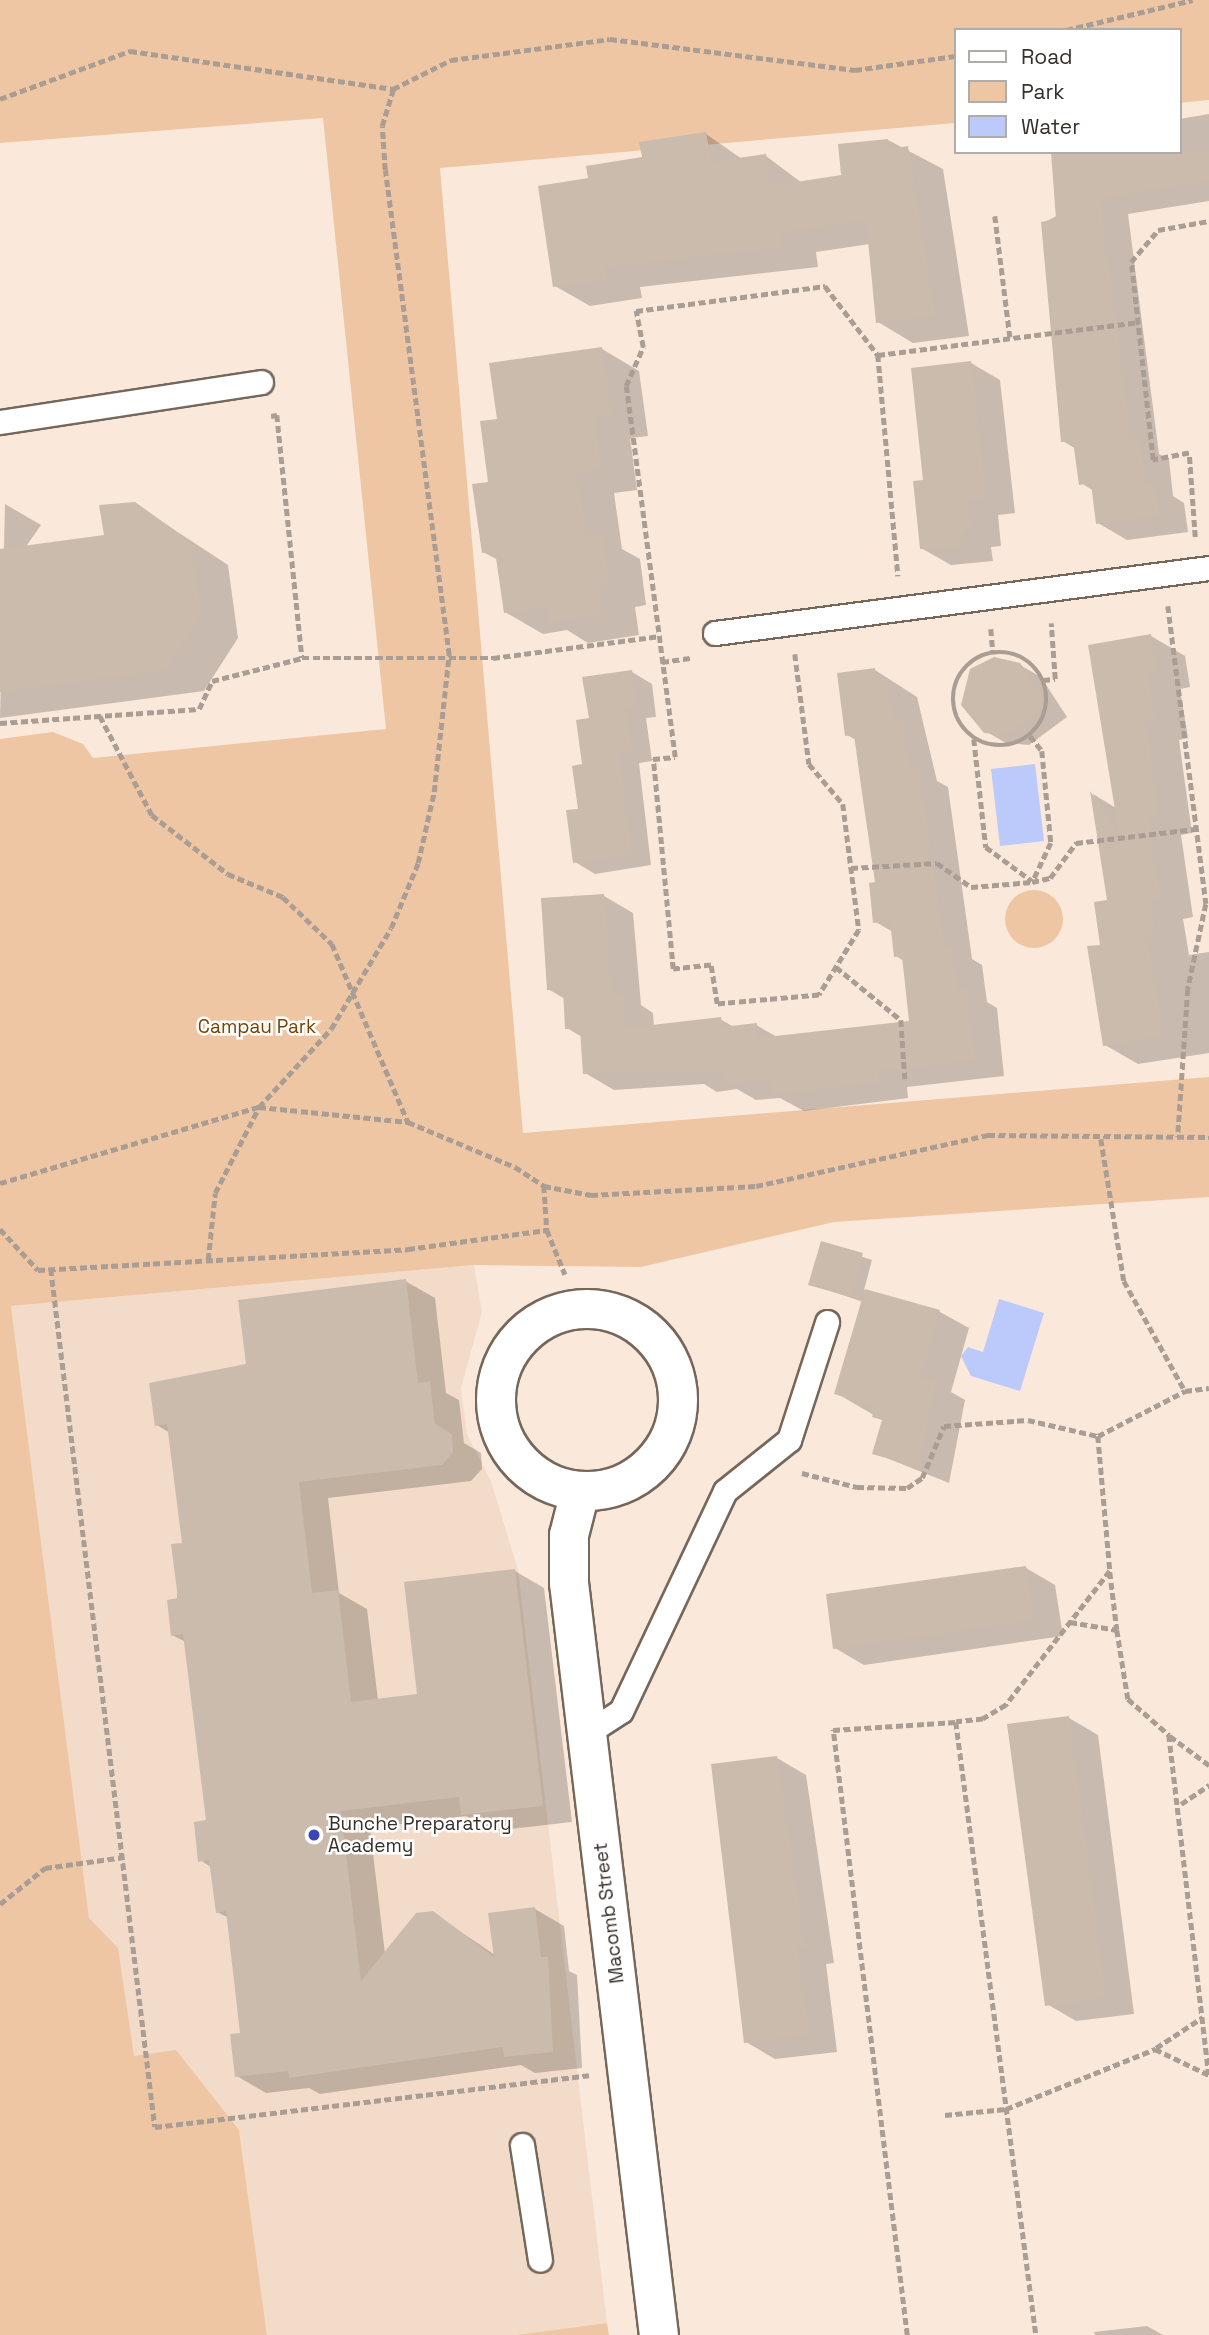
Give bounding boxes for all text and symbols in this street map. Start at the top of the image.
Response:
legend [954,28,1181,154]
text: Road [1021,43,1073,70]
text: Park [1021,78,1065,105]
text: Water [1021,113,1080,140]
park label: Campau Park [198,1016,316,1038]
place label: Bunche Preparatory Academy [328,1813,512,1857]
marker: Bunche Preparatory Academy [306,1827,322,1843]
street label: Macomb Street [589,1841,629,1985]

